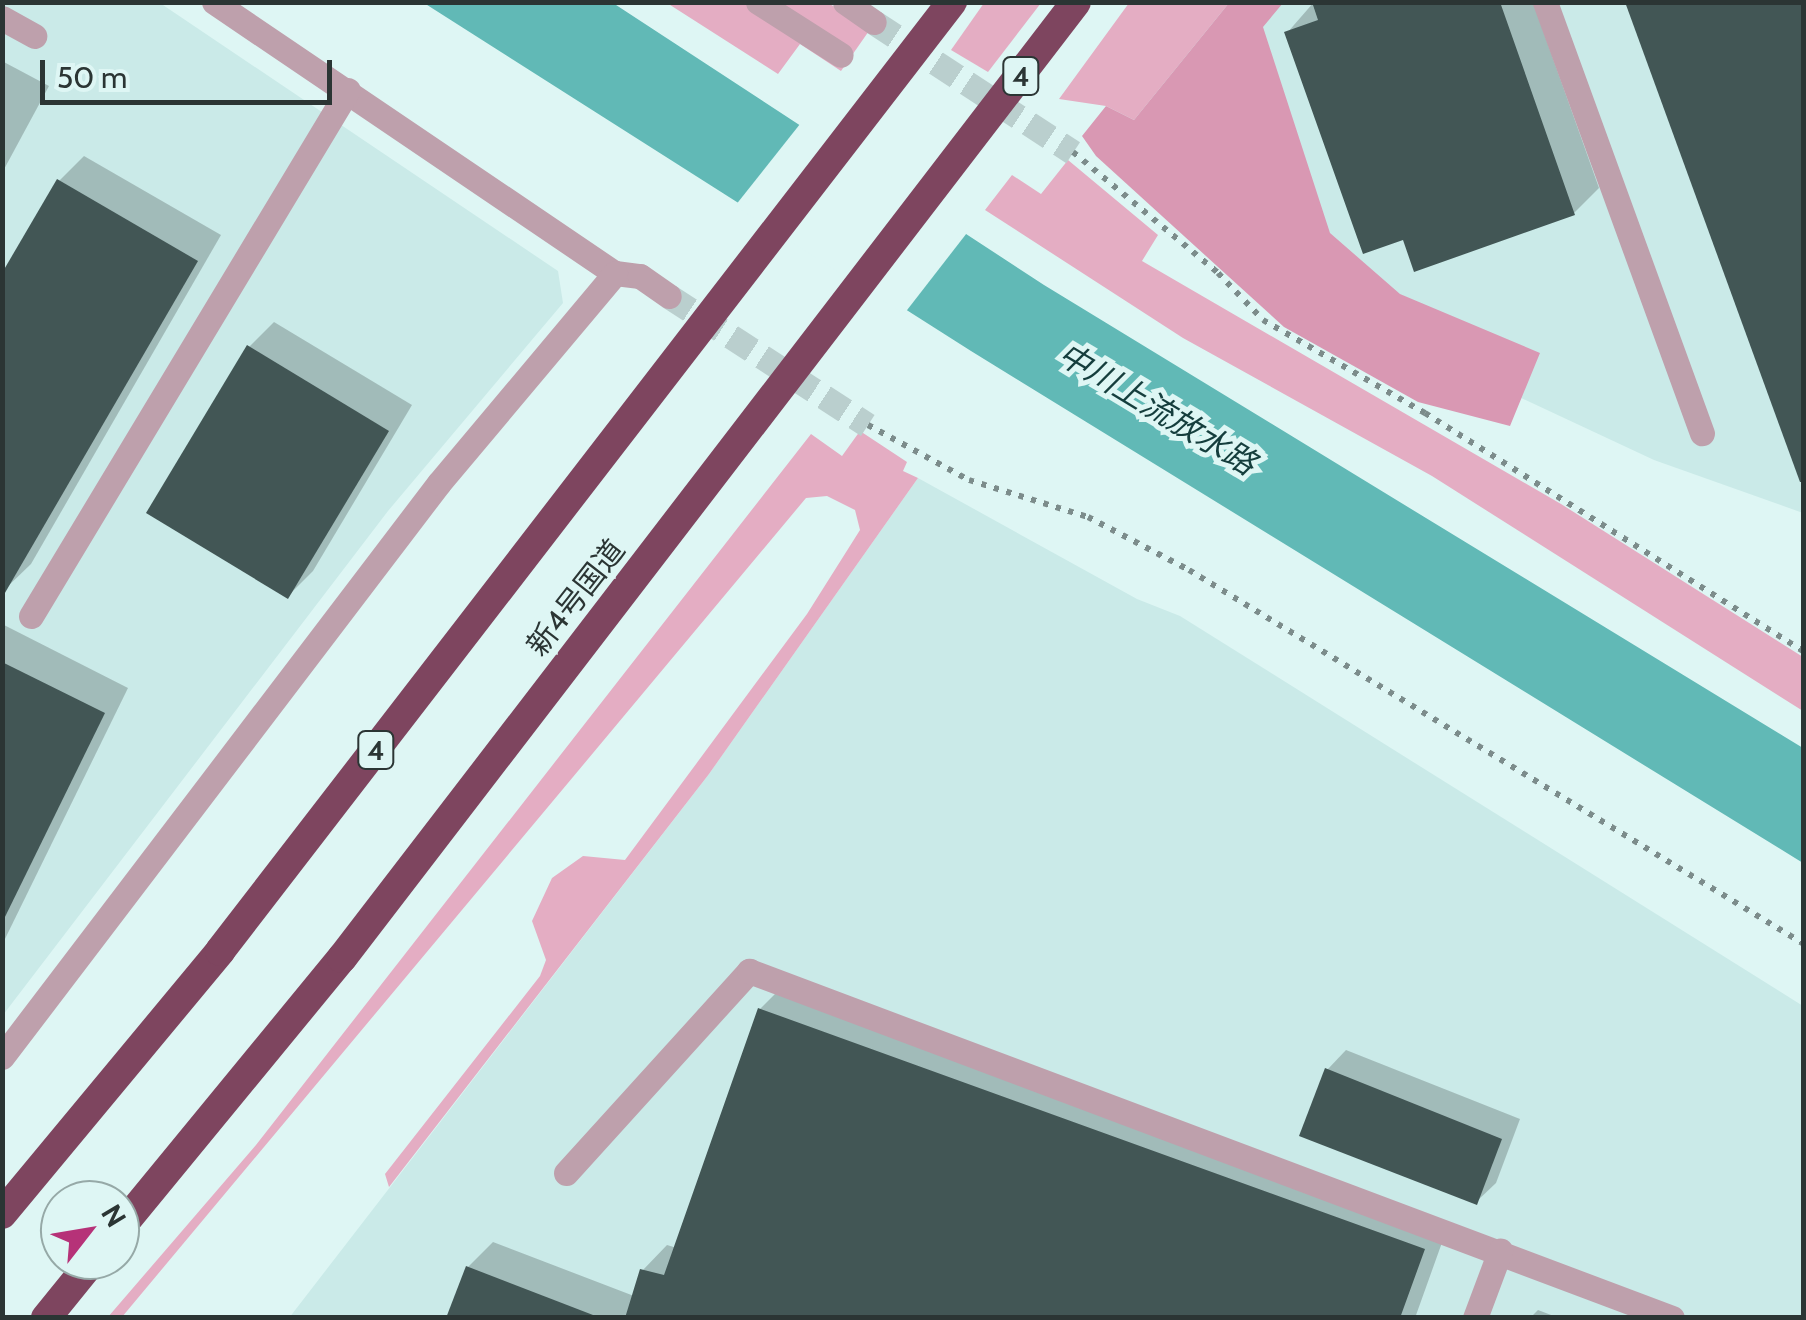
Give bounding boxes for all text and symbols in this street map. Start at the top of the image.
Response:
scale bar [45,40,338,102]
road number: 4 [1001,53,1041,99]
text: 50 m [57,59,127,96]
water label: 中川上流放水路 [1051,335,1263,483]
street label: 新4号国道 [520,533,632,663]
road number: 4 [356,727,396,773]
north arrow [40,1180,140,1280]
text: N [94,1198,134,1233]

